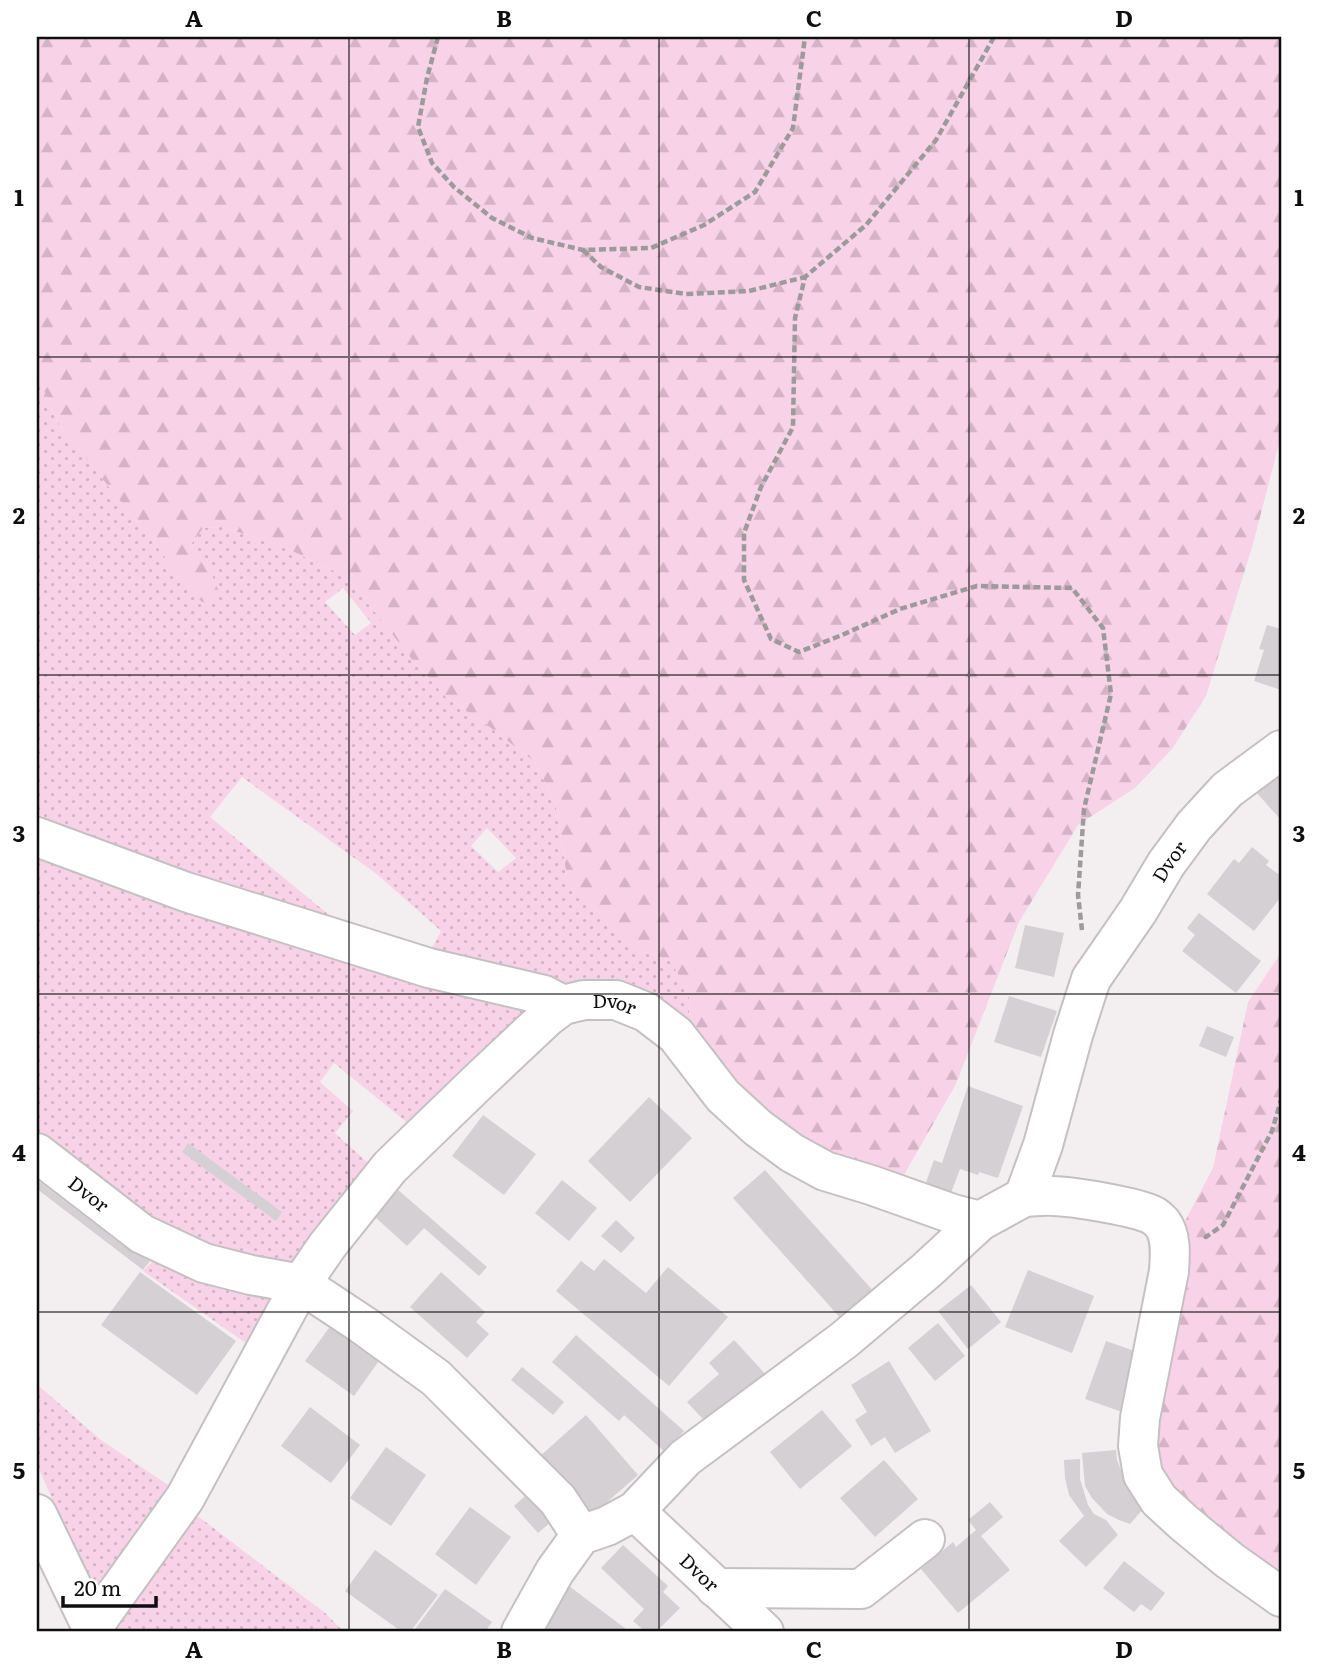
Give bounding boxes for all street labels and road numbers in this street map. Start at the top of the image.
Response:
street label: Dvor [1144,834,1193,887]
street label: Dvor [592,986,641,1021]
street label: Dvor [63,1168,116,1218]
street label: Dvor [674,1546,726,1598]

